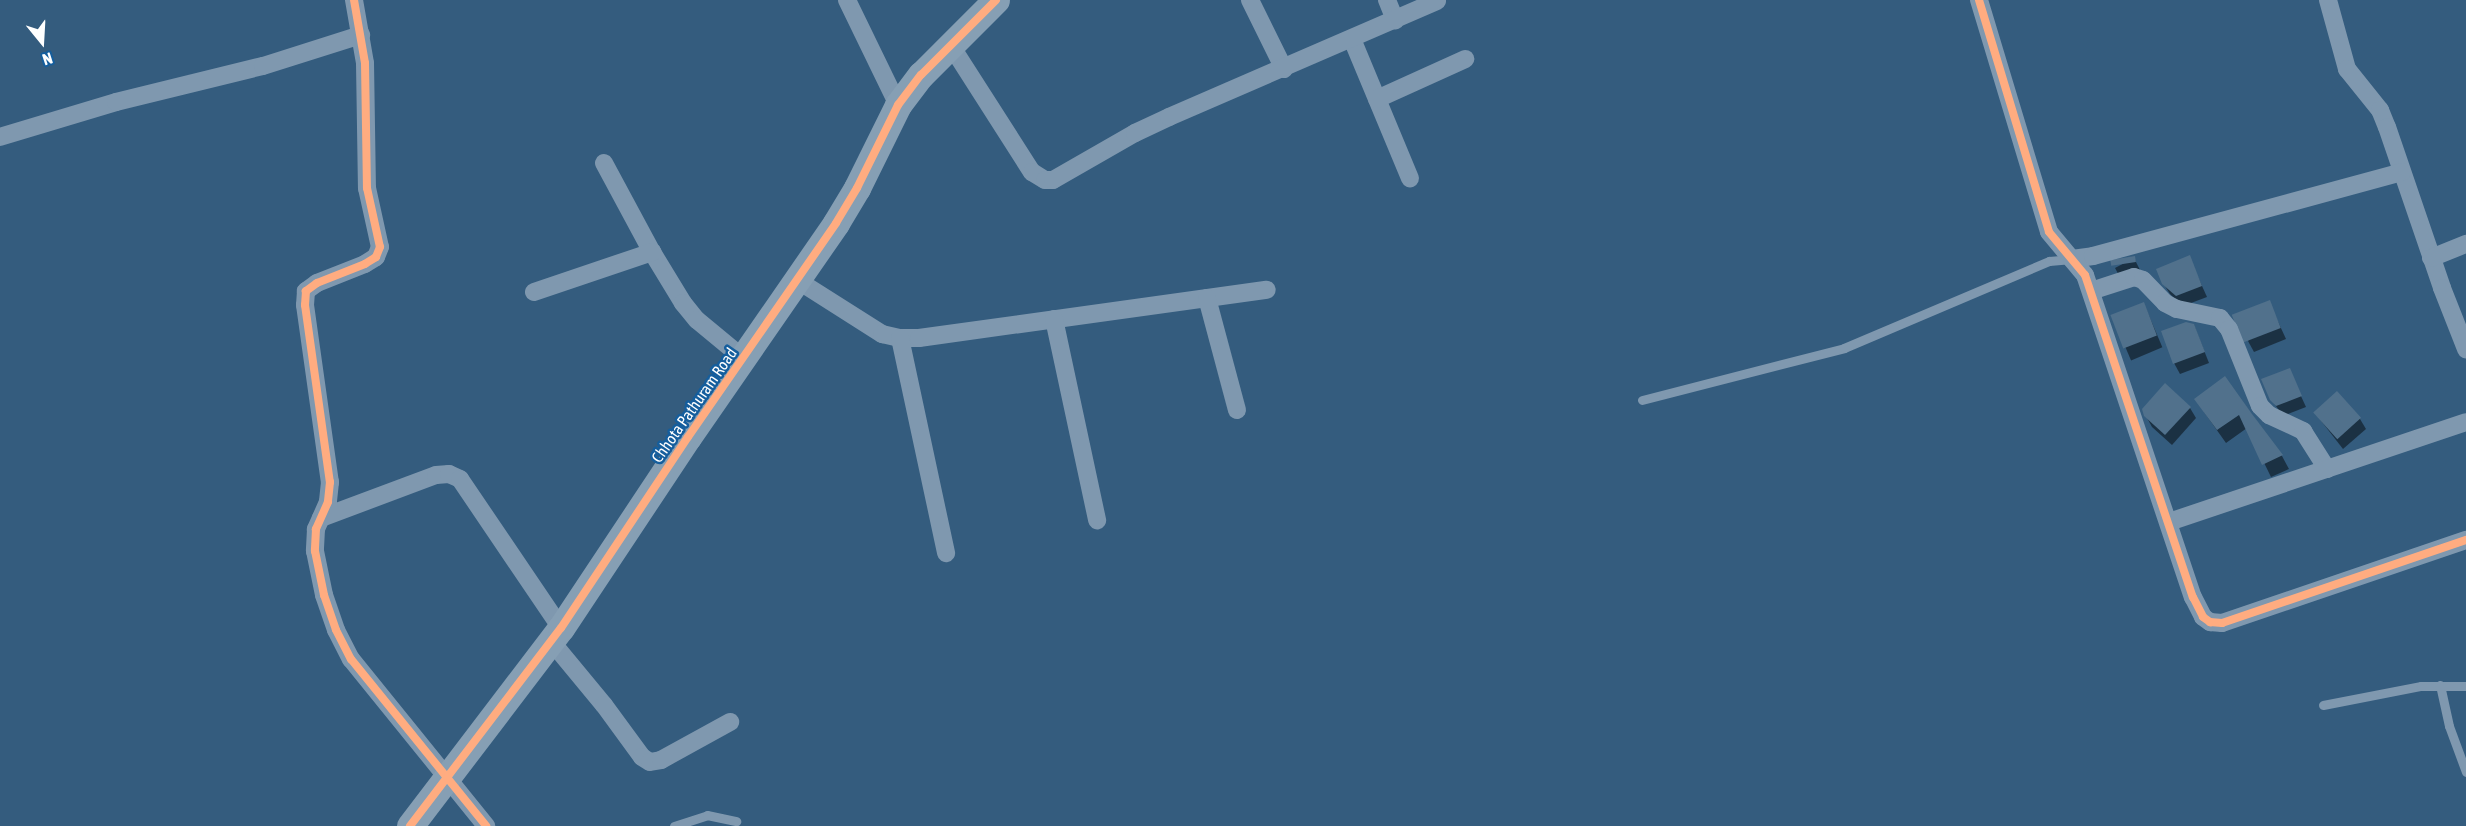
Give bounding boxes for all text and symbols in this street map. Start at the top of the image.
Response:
north arrow [12,12,72,72]
text: N [40,49,55,69]
street label: Chhota Pathuram Road [647,344,741,466]

